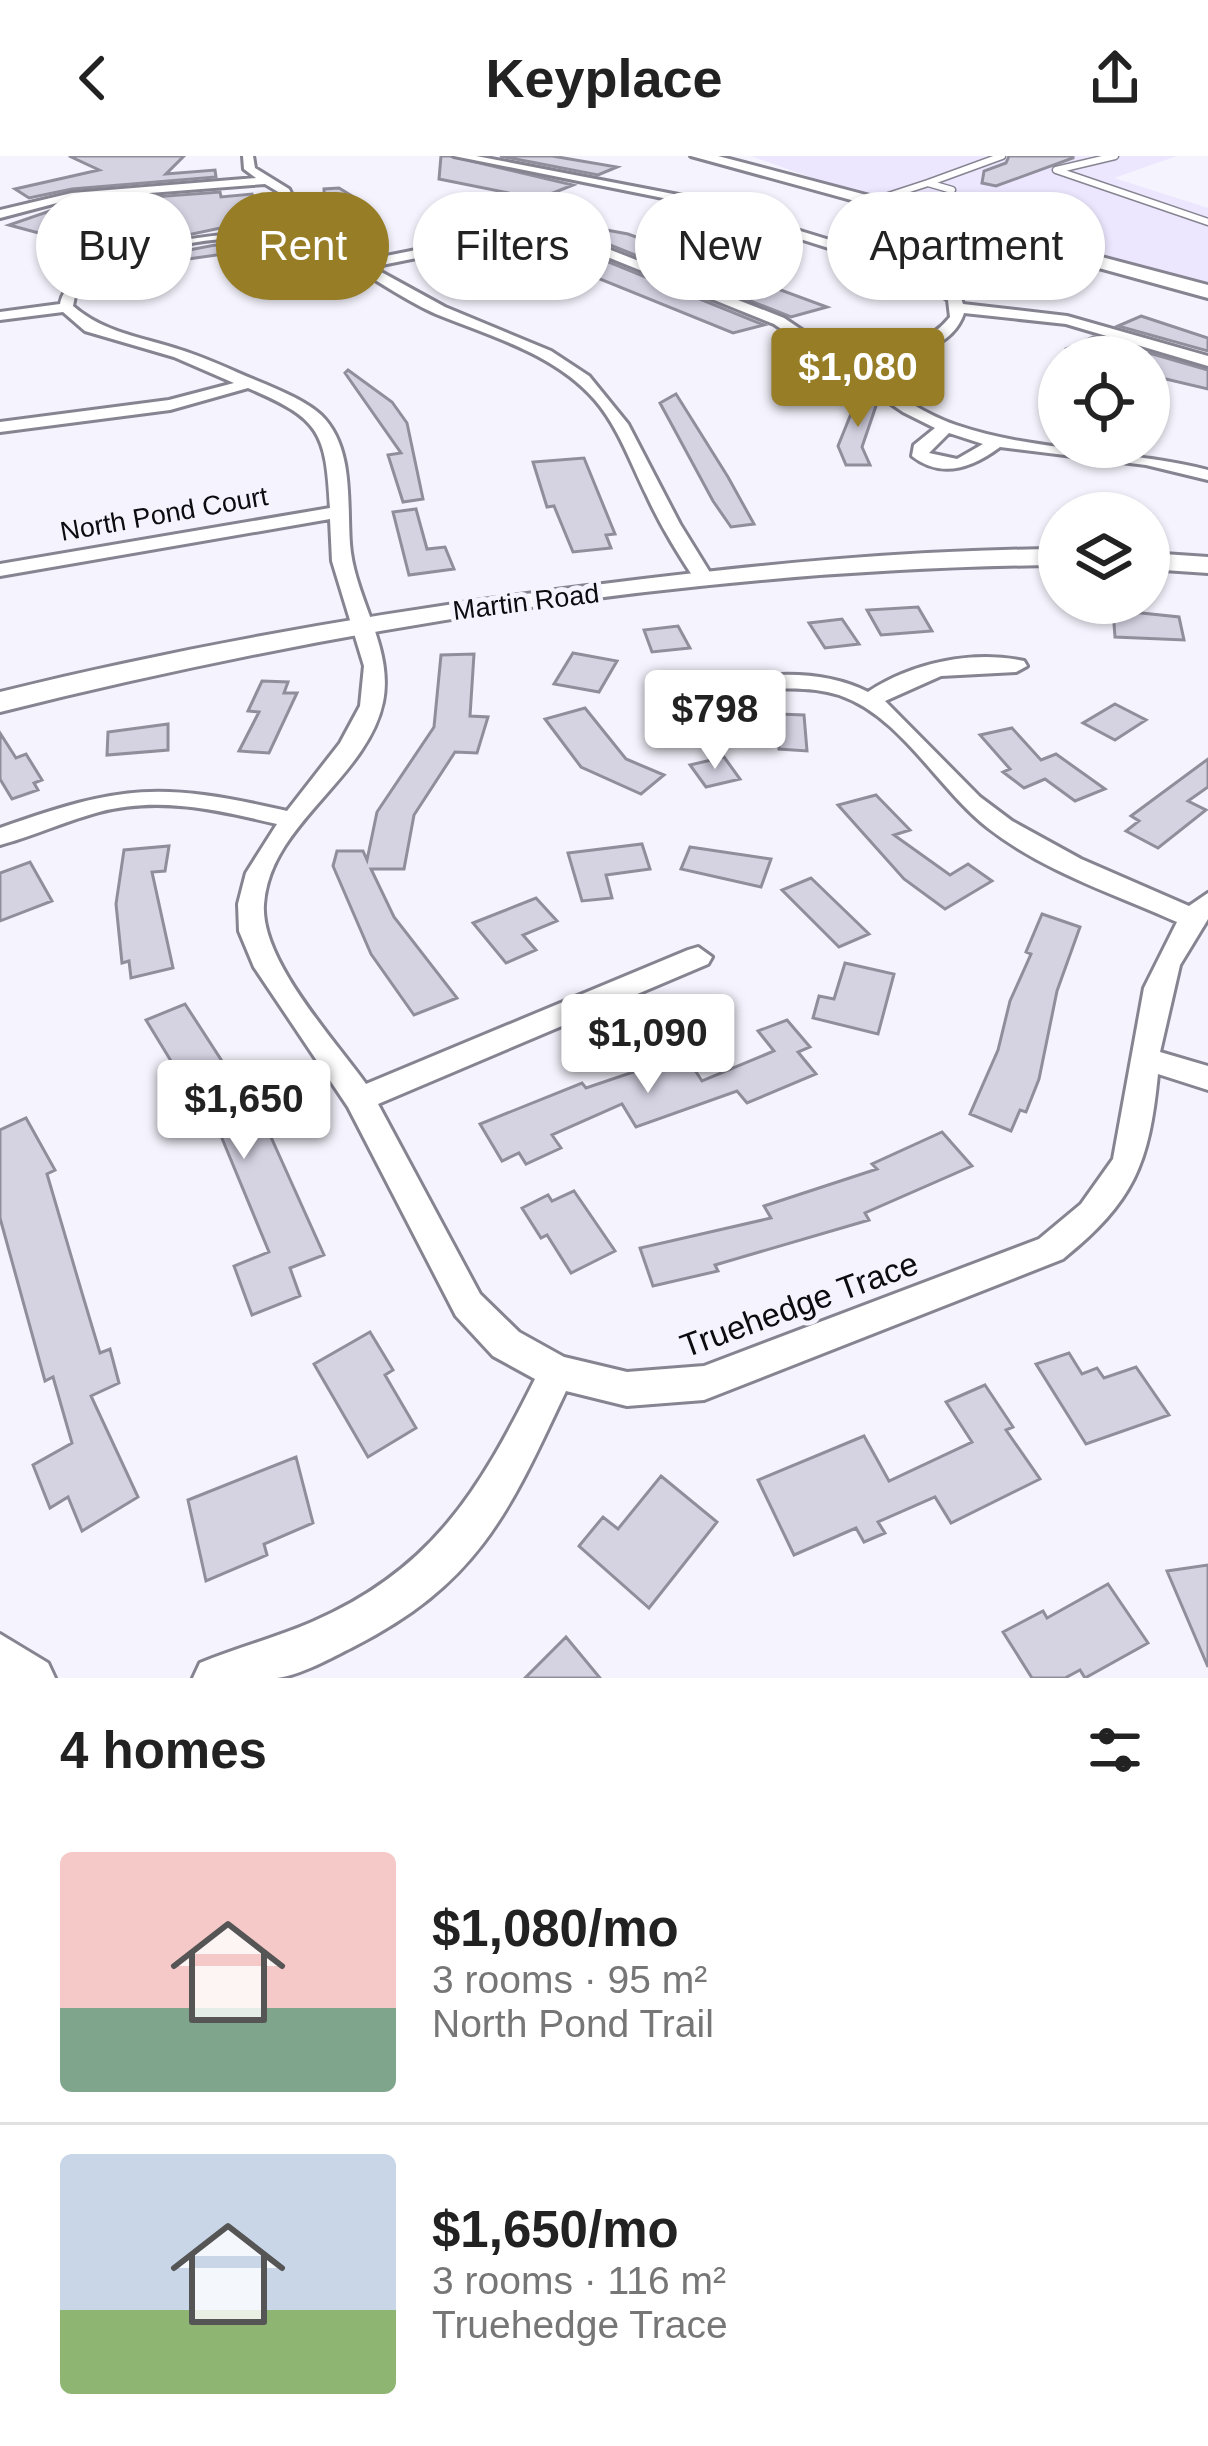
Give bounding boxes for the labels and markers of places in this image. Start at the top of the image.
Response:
pin: $1,080 [760,328,956,430]
pin: $798 [644,670,786,772]
pin: $1,090 [550,994,746,1096]
pin: $1,650 [146,1060,342,1162]

